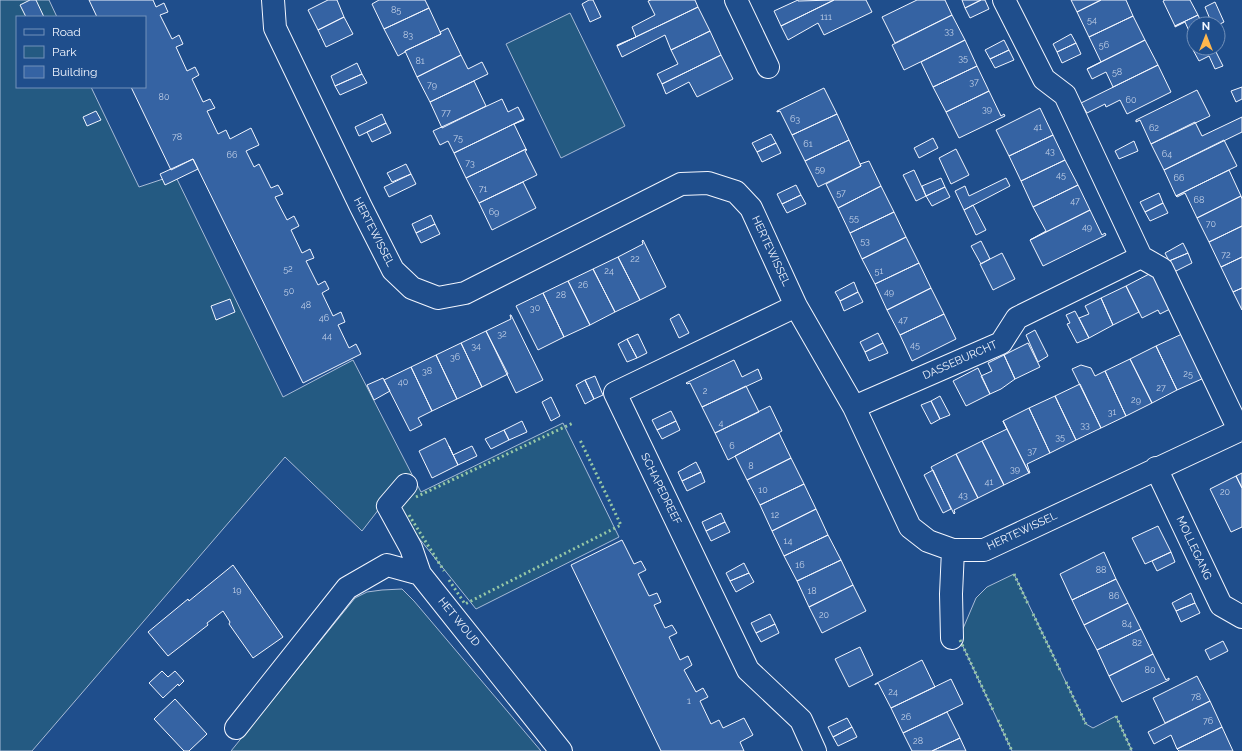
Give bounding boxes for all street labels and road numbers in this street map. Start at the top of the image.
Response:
street label: HERTEWISSEL [351,195,397,269]
street label: HERTEWISSEL [749,214,793,289]
street label: DASSEBURCHT [921,338,1000,382]
street label: SCHAPEDREEF [638,451,684,527]
street label: HERTEWISSEL [985,509,1060,553]
street label: MOLLEGANG [1174,514,1215,582]
street label: HET WOUD [435,595,483,649]

